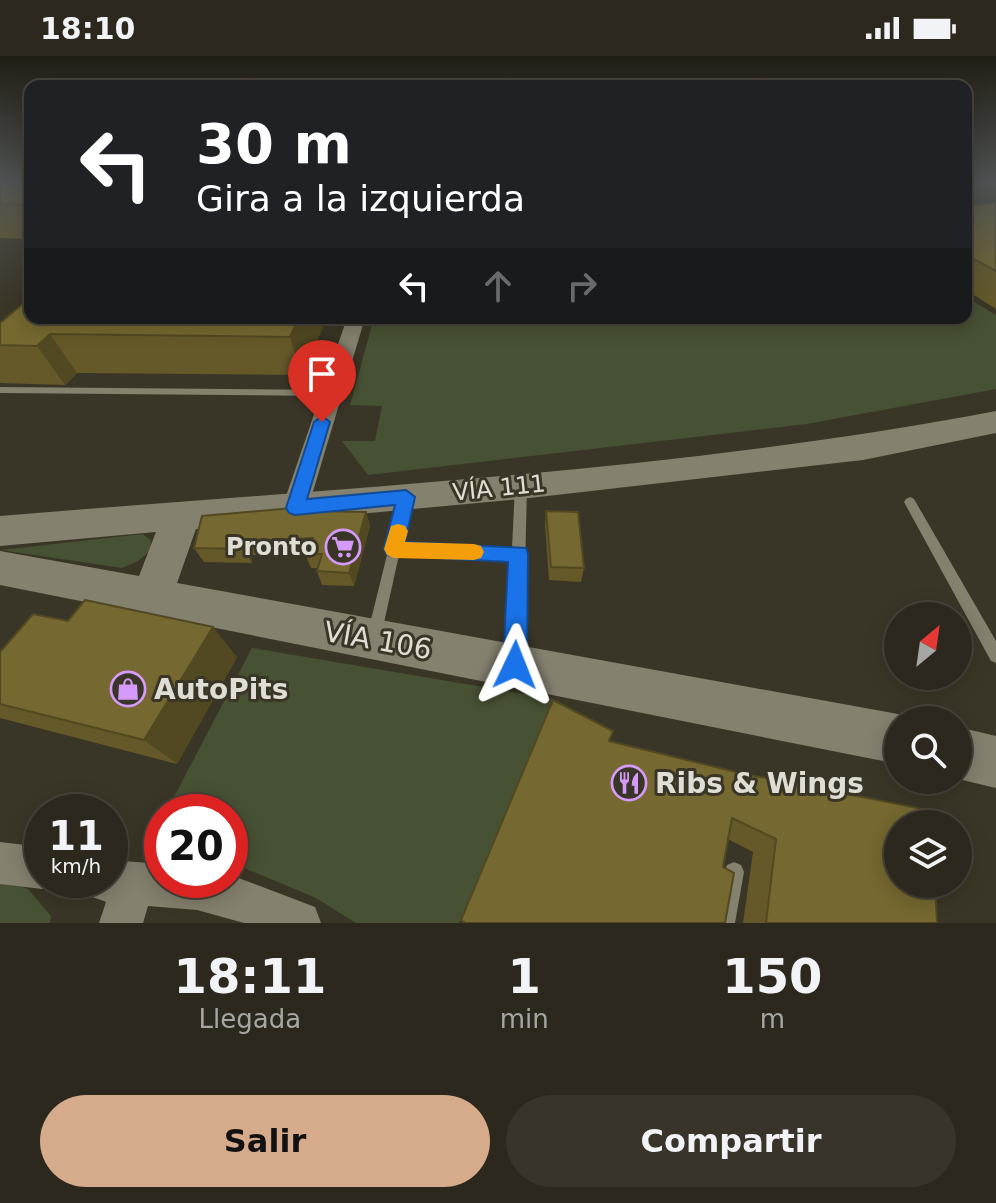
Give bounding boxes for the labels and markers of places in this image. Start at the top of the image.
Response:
pin [288,340,356,422]
supermarket icon: Pronto [324,528,362,566]
place label: Pronto [226,533,317,561]
shop icon: AutoPits [109,670,147,708]
place label: AutoPits [154,673,288,706]
restaurant icon: Ribs & Wings [610,764,648,802]
place label: Ribs & Wings [655,767,864,800]

